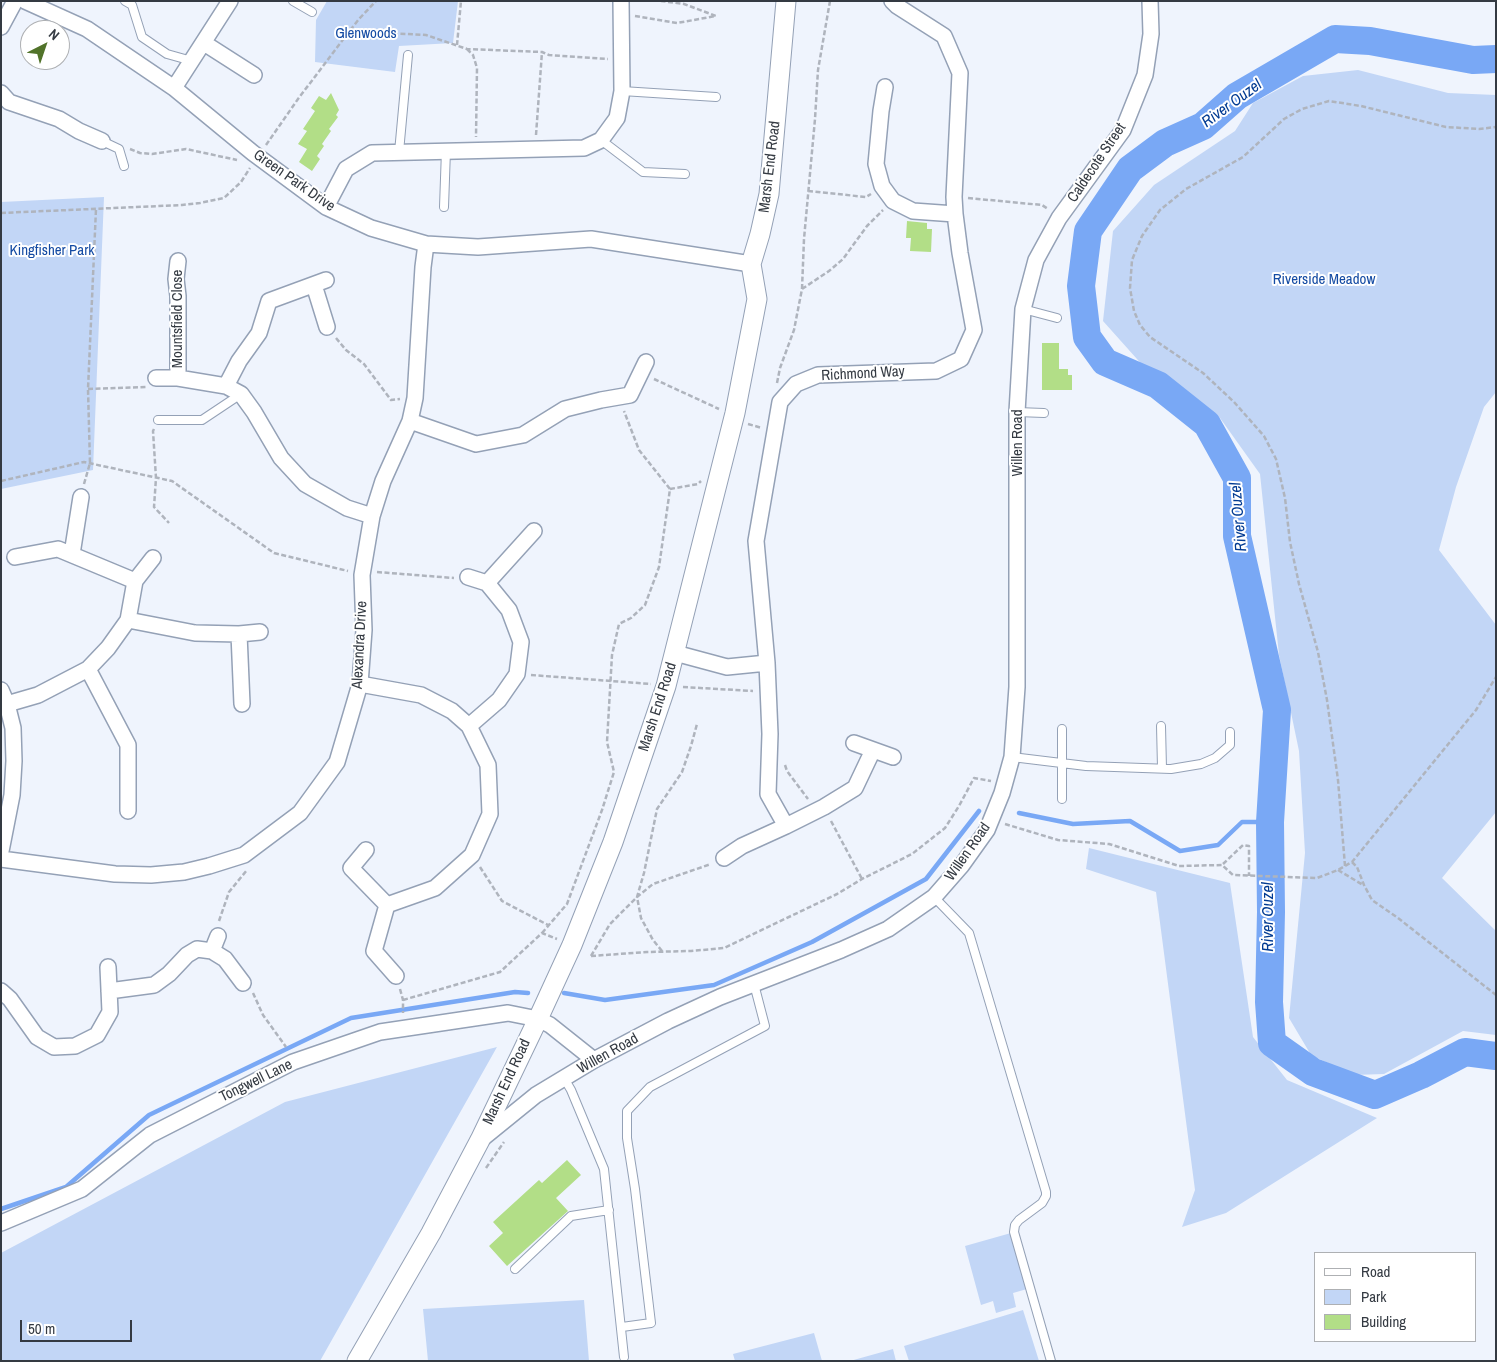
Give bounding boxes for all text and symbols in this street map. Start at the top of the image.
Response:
north arrow [20,20,70,70]
text: N [45,25,63,44]
park label: Glenwoods [335,25,397,43]
water label: River Ouzel [1198,76,1266,132]
street label: Marsh End Road [755,120,785,214]
street label: Caldecote Street [1064,120,1130,206]
street label: Green Park Drive [250,146,338,216]
park label: Kingfisher Park [10,242,94,260]
street label: Mountsfield Close [169,270,187,368]
park label: Riverside Meadow [1273,271,1375,289]
street label: Richmond Way [821,363,905,385]
street label: Willen Road [1009,410,1027,476]
water label: River Ouzel [1226,482,1252,552]
street label: Alexandra Drive [349,600,371,690]
street label: Marsh End Road [635,660,681,754]
street label: Willen Road [941,819,995,885]
water label: River Ouzel [1259,882,1279,952]
street label: Willen Road [574,1030,642,1078]
street label: Marsh End Road [479,1036,535,1128]
street label: Tongwell Lane [217,1056,295,1106]
legend [1314,1252,1477,1342]
text: Road [1361,1261,1390,1282]
text: Park [1361,1286,1386,1307]
scale bar [22,1310,135,1342]
text: Building [1361,1311,1406,1332]
text: 50 m [28,1318,55,1339]

